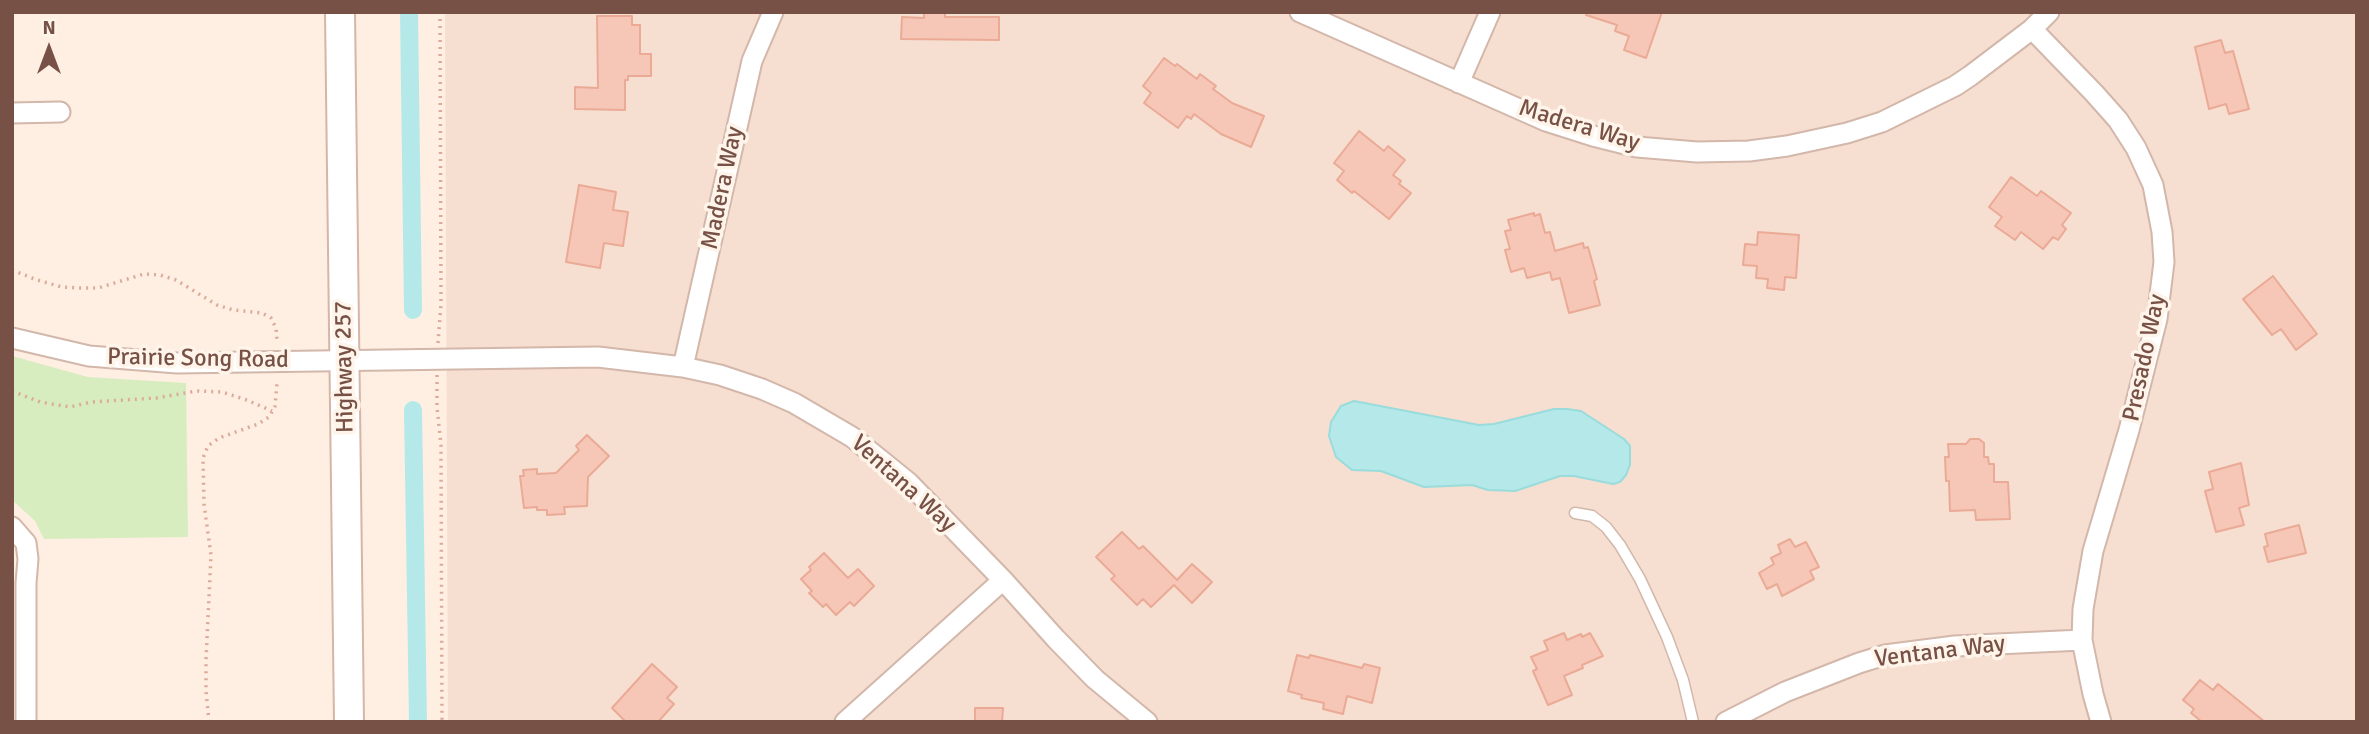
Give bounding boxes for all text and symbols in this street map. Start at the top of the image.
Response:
north arrow [14,14,84,84]
text: N [42,16,56,40]
street label: Madera Way [1515,94,1643,158]
street label: Madera Way [696,124,750,252]
street label: Presado Way [2117,292,2173,424]
street label: Highway 257 [329,301,361,433]
street label: Prairie Song Road [107,343,289,375]
street label: Ventana Way [845,429,961,539]
street label: Ventana Way [1873,630,2007,674]

